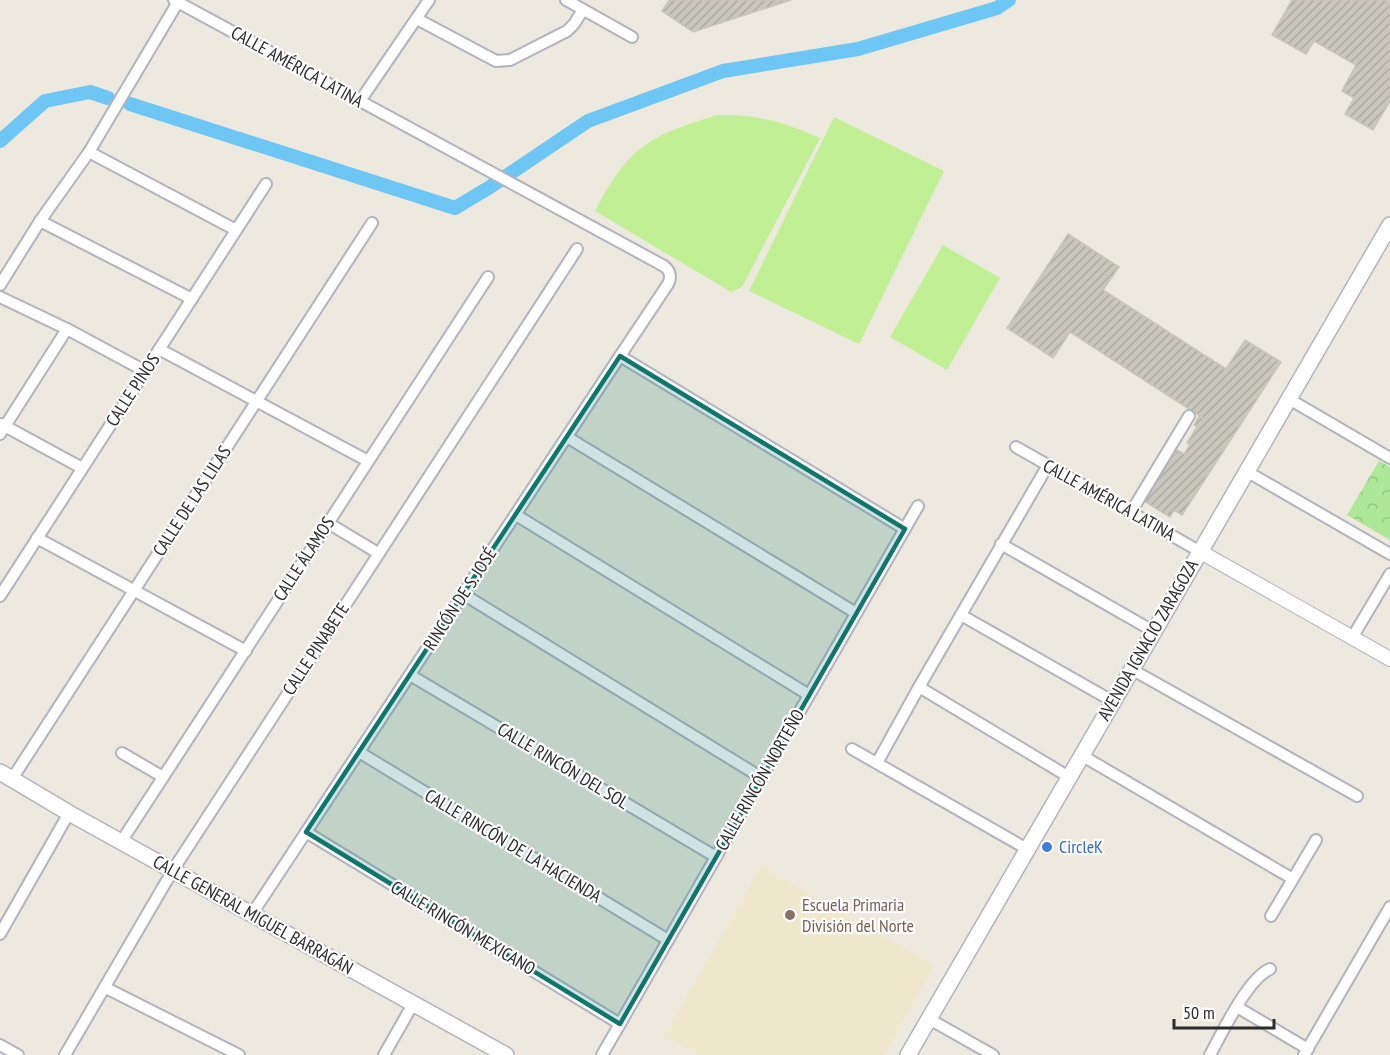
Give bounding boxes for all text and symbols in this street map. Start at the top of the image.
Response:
street label: CALLE AMÉRICA LATINA [227,21,368,113]
street label: CALLE PINOS [101,349,165,431]
street label: CALLE DE LAS LILAS [147,441,236,560]
street label: CALLE AMÉRICA LATINA [1039,454,1180,546]
street label: CALLE ÁLAMOS [268,512,340,605]
street label: RINCÓN DE S. JOSÉ [418,543,501,654]
street label: AVENIDA IGNACIO ZARAGOZA [1092,555,1203,724]
street label: CALLE PINABETE [277,598,354,699]
street label: CALLE RINCÓN NORTEÑO [710,705,809,854]
street label: CALLE RINCÓN DEL SOL [493,717,634,814]
street label: CALLE RINCÓN DE LA HACIENDA [421,784,606,908]
place label: CircleK [1059,835,1103,858]
marker: CircleK [1040,840,1054,854]
street label: CALLE GENERAL MIGUEL BARRAGÁN [149,850,357,979]
street label: CALLE RINCÓN MEXICANO [387,875,540,980]
place label: Escuela Primaria División del Norte [802,893,914,937]
marker: Escuela Primaria División del Norte [783,908,797,922]
scale bar [1174,992,1274,1030]
text: 50 m [1183,1001,1215,1024]

